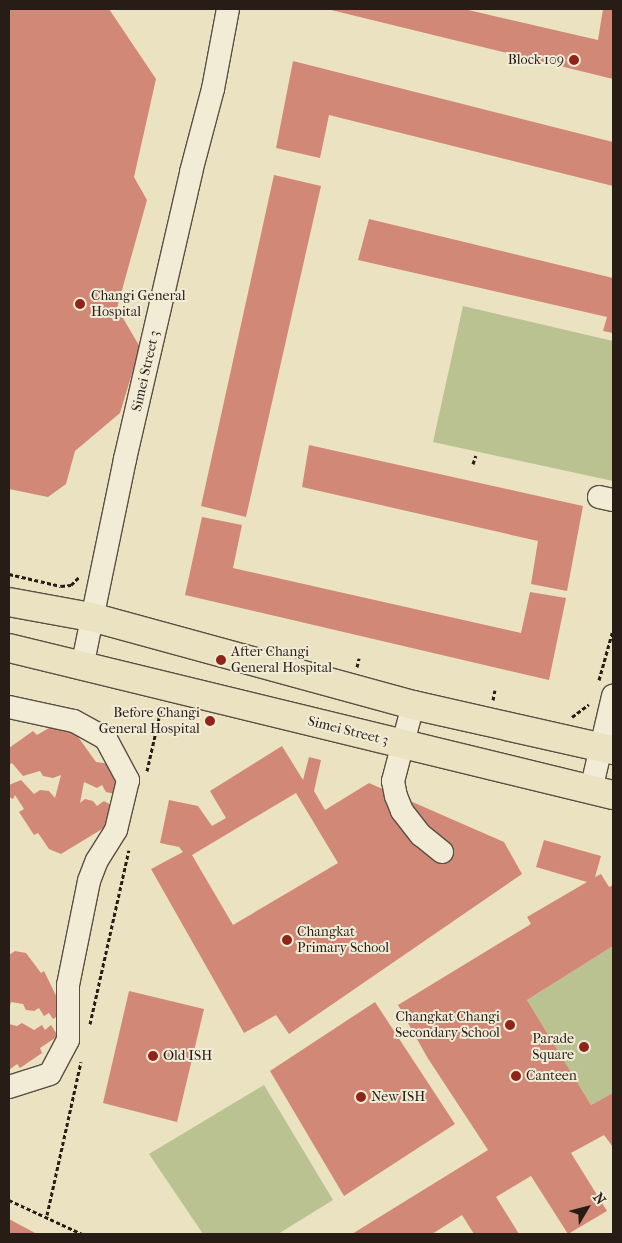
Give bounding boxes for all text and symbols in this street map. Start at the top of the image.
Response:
place label: Block 109 [508,52,564,68]
marker: Block 109 [568,54,580,66]
place label: Changi General Hospital [91,288,186,321]
marker: Changi General Hospital [73,297,87,311]
street label: Simei Street 3 [129,329,163,413]
place label: After Changi General Hospital [231,644,332,676]
marker: After Changi General Hospital [215,654,227,666]
place label: Before Changi General Hospital [99,705,200,738]
street label: Simei Street 3 [306,713,390,749]
marker: Before Changi General Hospital [204,715,216,727]
place label: Changkat Primary School [297,924,389,956]
marker: Changkat Primary School [281,934,293,946]
place label: Changkat Changi Secondary School [395,1009,500,1042]
marker: Changkat Changi Secondary School [504,1019,516,1031]
place label: Parade Square [532,1031,574,1064]
marker: Parade Square [578,1041,590,1053]
place label: Old ISH [163,1048,212,1064]
marker: Old ISH [147,1050,159,1062]
place label: Canteen [526,1068,577,1084]
marker: Canteen [510,1070,522,1082]
place label: New ISH [371,1089,425,1105]
marker: New ISH [355,1091,367,1103]
north arrow [562,1183,612,1233]
text: N [589,1189,609,1208]

